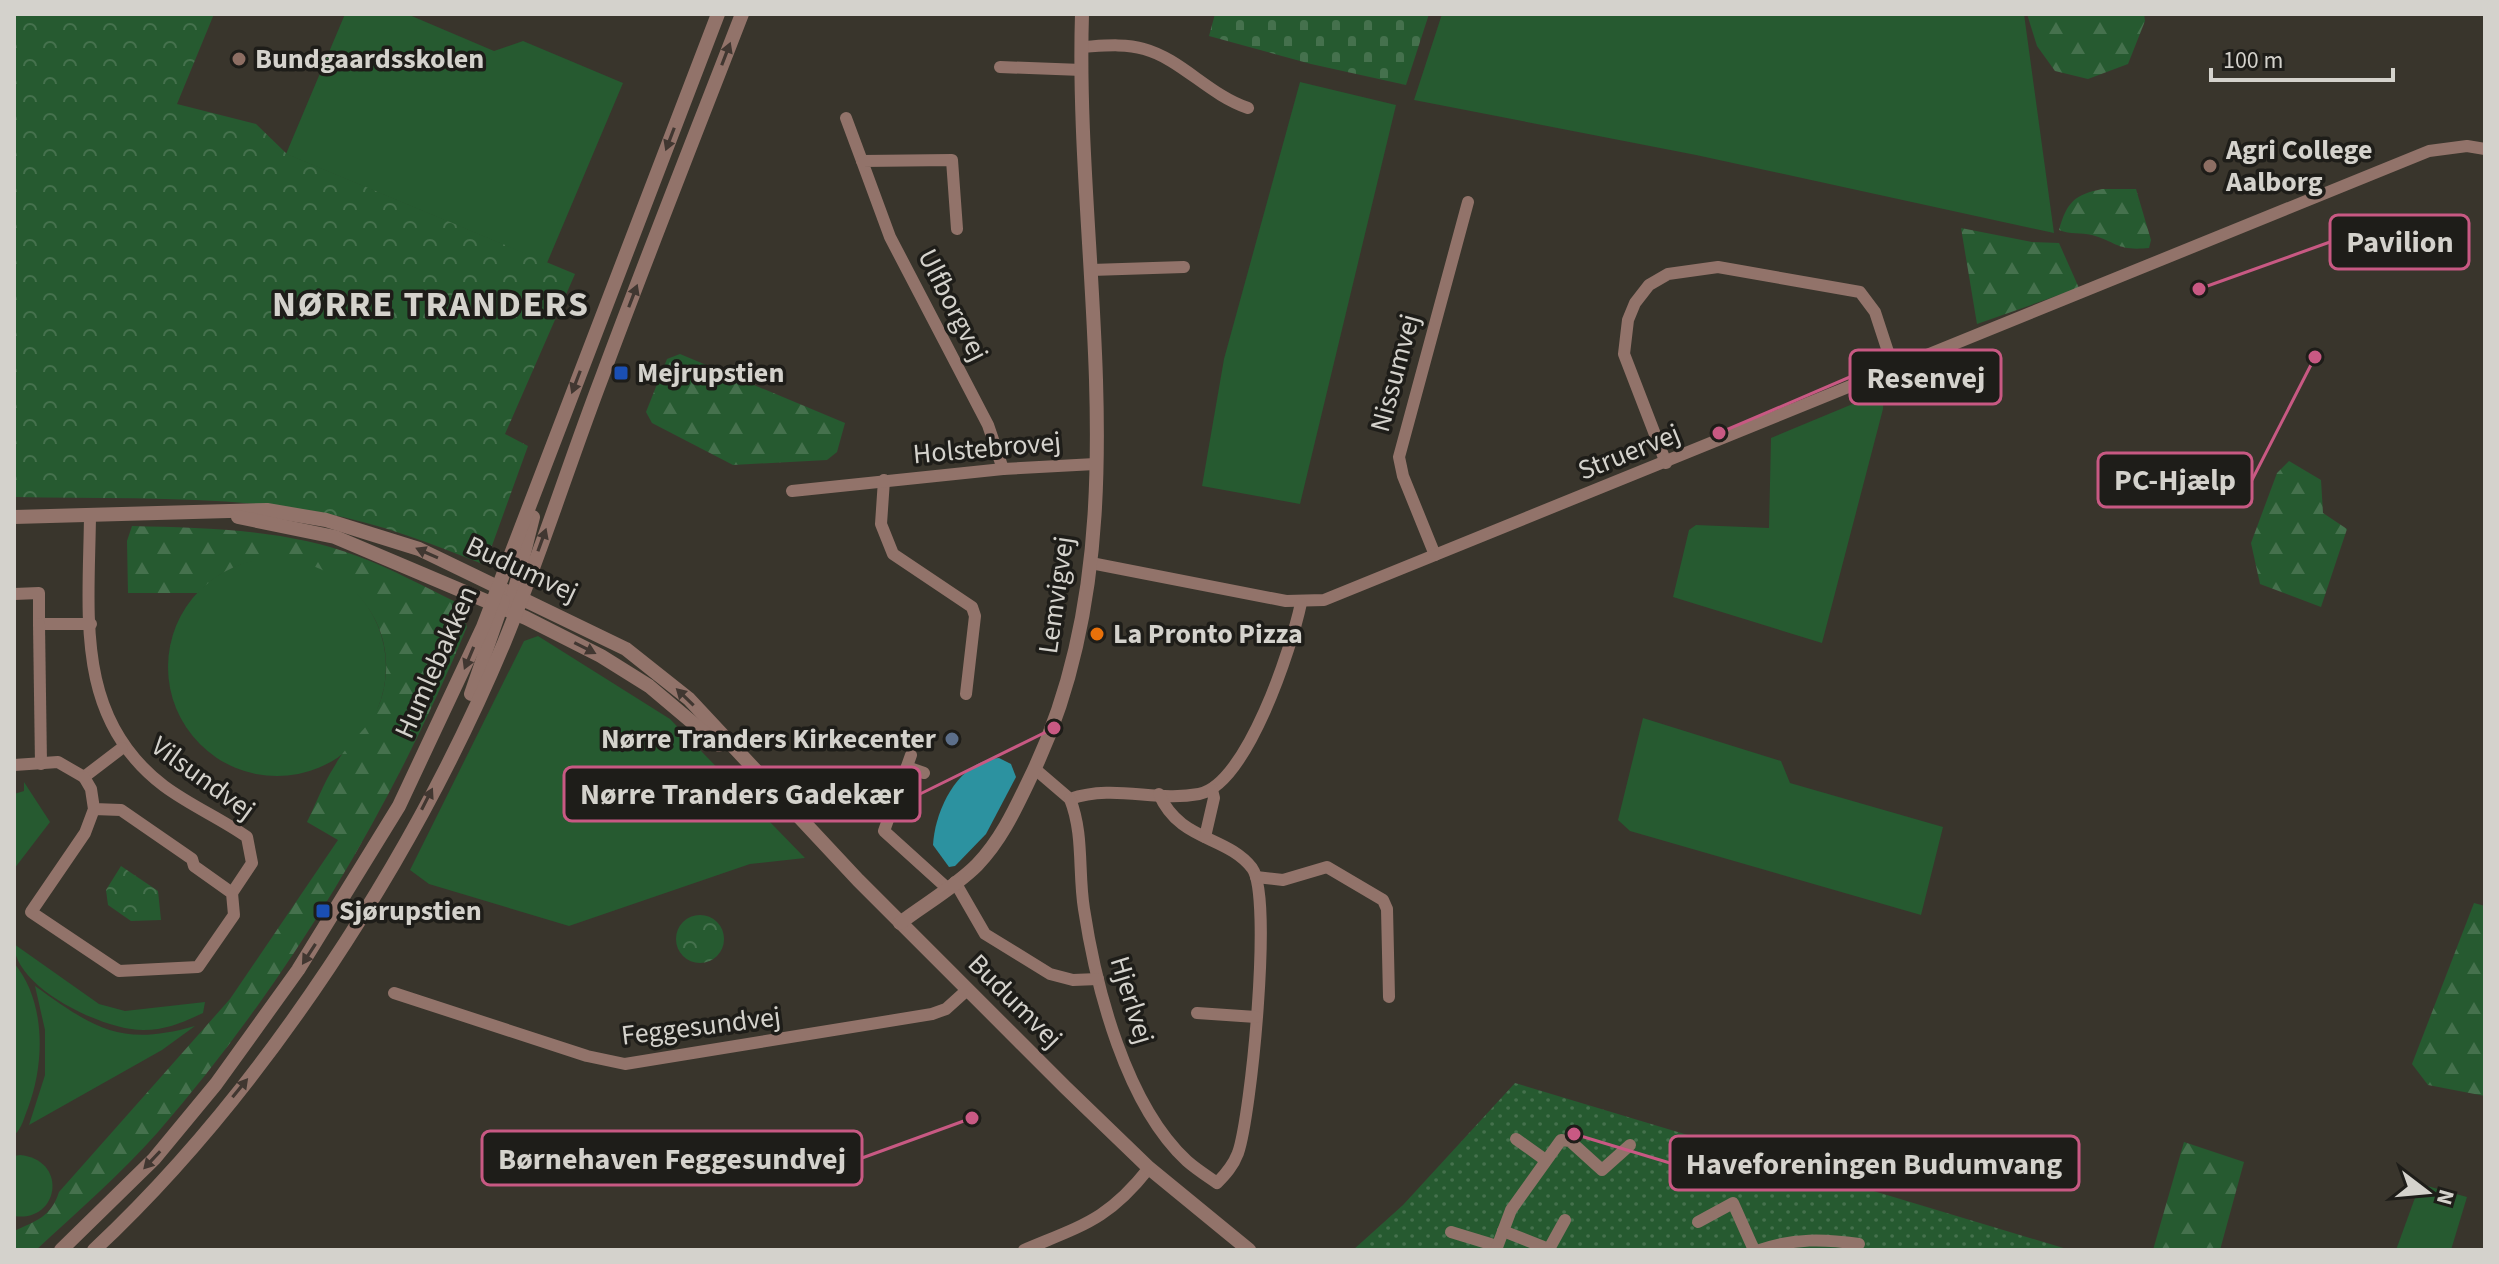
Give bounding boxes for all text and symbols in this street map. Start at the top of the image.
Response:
scale bar [2211,32,2393,82]
place label: Bundgaardsskolen [255,39,484,79]
one-way arrow [720,42,733,66]
text: 100 m [2223,43,2283,78]
marker: Bundgaardsskolen [230,50,248,68]
one-way arrow [663,127,676,151]
place label: Agri College Aalborg [2225,130,2373,202]
marker: Agri College Aalborg [2201,157,2219,175]
callout: Pavilion [2330,215,2469,269]
text: Pavilion [2346,221,2454,264]
street label: Ulfborgvej [908,242,998,368]
district label: NØRRE TRANDERS [272,279,590,330]
one-way arrow [627,284,640,308]
street label: Nissumvej [1360,310,1430,436]
callout: Resenvej [1850,350,2001,404]
place label: Mejrupstien [637,353,784,393]
text: Resenvej [1867,357,1985,400]
marker: Mejrupstien [612,364,630,382]
one-way arrow [569,370,582,394]
street label: Struervej [1572,413,1686,491]
street label: Holstebrovej [911,422,1063,474]
callout: PC-Hjælp [2098,453,2252,507]
text: PC-Hjælp [2114,459,2236,502]
street label: Budumvej [459,526,585,612]
one-way arrow [536,528,549,552]
street label: Lemvigvej [1028,534,1084,656]
one-way arrow [415,546,439,560]
street label: Humlebakken [385,579,487,745]
place label: La Pronto Pizza [1113,614,1303,654]
marker: La Pronto Pizza [1088,625,1106,643]
one-way arrow [574,641,597,654]
one-way arrow [463,646,476,670]
one-way arrow [676,688,695,707]
place label: Nørre Tranders Kirkecenter [601,719,937,759]
street label: Vilsundvej [143,727,263,829]
marker: Nørre Tranders Kirkecenter [943,730,961,748]
callout: Nørre Tranders Gadekær [564,767,920,821]
text: Nørre Tranders Gadekær [580,773,904,816]
one-way arrow [421,787,434,810]
place label: Sjørupstien [339,891,482,931]
marker: Sjørupstien [314,902,332,920]
one-way arrow [302,943,317,964]
street label: Budumvej [959,945,1071,1057]
street label: Hjerlvej [1100,951,1164,1049]
street label: Feggesundvej [619,996,783,1056]
one-way arrow [232,1078,249,1099]
callout: Børnehaven Feggesundvej [482,1131,862,1185]
callout: Haveforeningen Budumvang [1670,1136,2079,1190]
text: Børnehaven Feggesundvej [498,1138,846,1181]
text: Haveforeningen Budumvang [1686,1143,2062,1186]
one-way arrow [143,1151,161,1170]
north arrow [2387,1152,2467,1232]
text: N [2428,1186,2463,1209]

